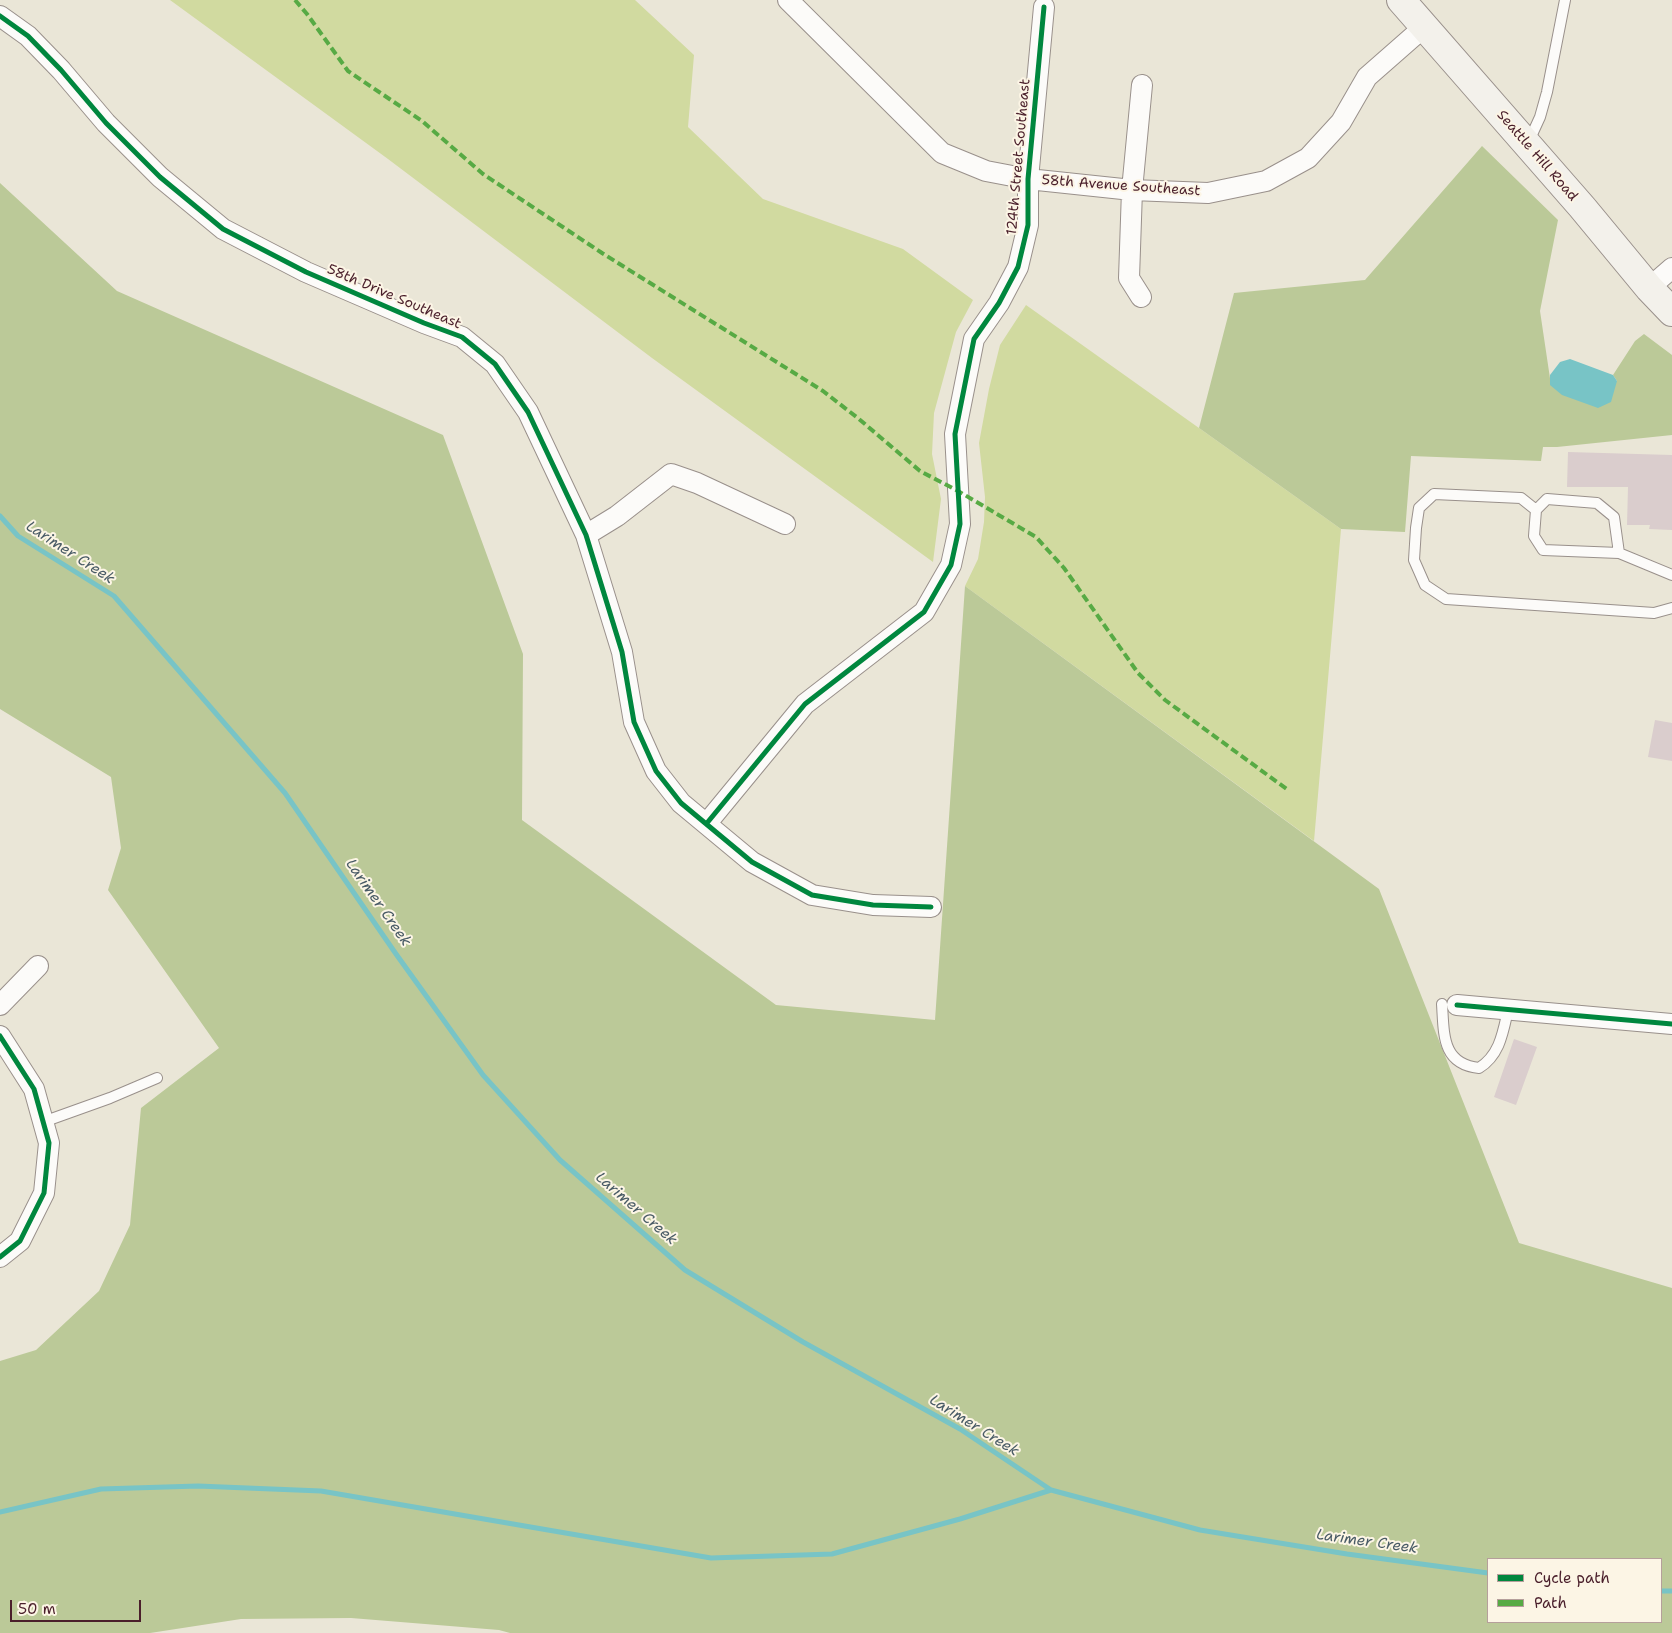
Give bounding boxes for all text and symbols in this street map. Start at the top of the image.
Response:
street label: 124th Street Southeast [1004,78,1034,236]
street label: Seattle Hill Road [1493,107,1581,205]
street label: 58th Avenue Southeast [1041,172,1201,200]
street label: 58th Drive Southeast [324,261,464,333]
water label: Larimer Creek [22,518,118,588]
water label: Larimer Creek [341,856,415,950]
water label: Larimer Creek [592,1169,680,1249]
water label: Larimer Creek [926,1391,1022,1461]
water label: Larimer Creek [1315,1526,1419,1558]
legend [1487,1558,1662,1623]
text: Cycle path [1534,1568,1610,1588]
scale bar [12,1590,144,1622]
text: Path [1534,1593,1567,1613]
text: 50 m [18,1599,56,1619]

